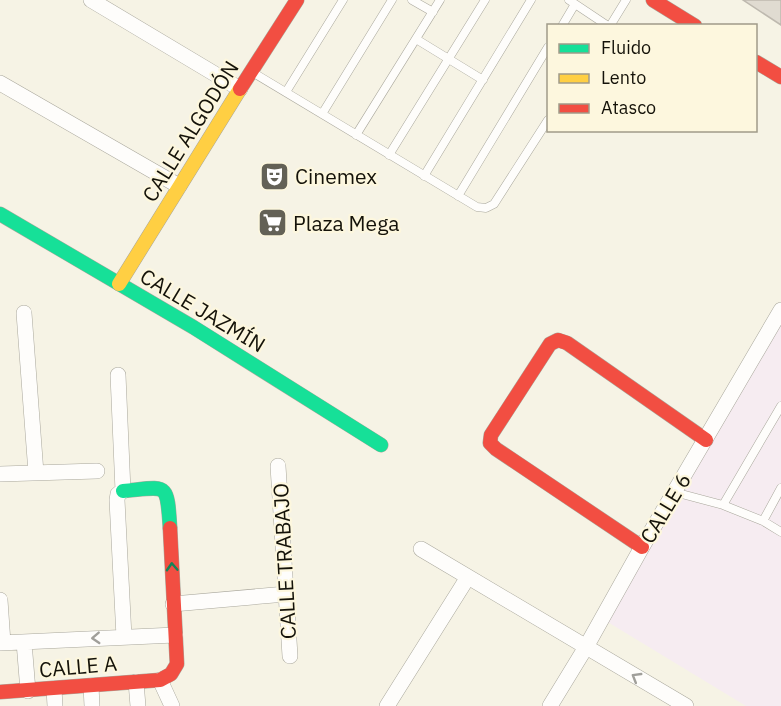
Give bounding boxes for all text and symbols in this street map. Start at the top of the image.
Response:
legend [547,24,757,132]
text: Fluido [601,36,651,59]
street label: CALLE ALGODÓN [135,55,245,207]
text: Lento [601,66,646,89]
text: Atasco [601,96,656,119]
theatre icon: Cinemex [258,160,290,192]
place label: Cinemex [295,162,377,190]
supermarket icon: Plaza Mega [256,207,288,239]
place label: Plaza Mega [293,209,399,237]
street label: CALLE JAZMÍN [135,262,271,358]
street label: CALLE 6 [633,468,697,548]
street label: CALLE TRABAJO [266,482,302,640]
one-way arrow [165,562,178,571]
one-way arrow [91,632,100,645]
street label: CALLE A [38,649,118,683]
one-way arrow [632,672,642,684]

